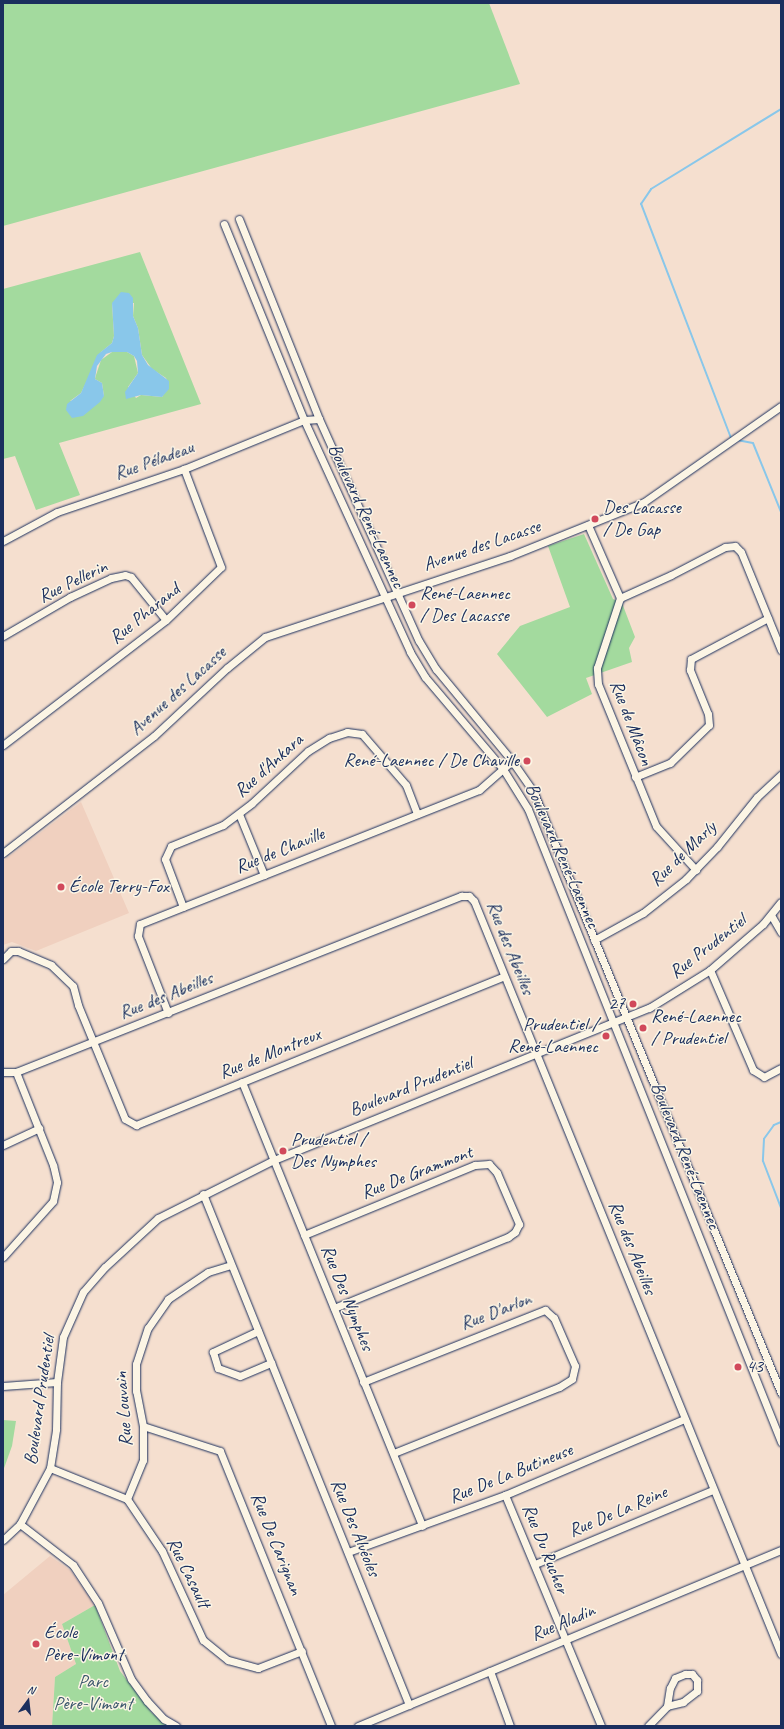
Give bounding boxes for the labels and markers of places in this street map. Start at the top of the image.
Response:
place label: Des Lacasse / De Gap [603,497,681,541]
marker: Des Lacasse / De Gap [590,514,600,524]
place label: René-Laennec / Des Lacasse [420,583,510,627]
marker: René-Laennec / Des Lacasse [407,600,417,610]
place label: René-Laennec / De Chaville [343,750,519,772]
marker: René-Laennec / De Chaville [522,756,532,766]
place label: École Terry-Fox [69,876,168,898]
marker: École Terry-Fox [56,882,66,892]
place label: 27 [608,993,625,1015]
marker: 27 [628,999,638,1009]
place label: René-Laennec / Prudentiel [651,1006,741,1050]
place label: Prudentiel / René-Laennec [508,1014,598,1058]
marker: René-Laennec / Prudentiel [638,1023,648,1033]
marker: Prudentiel / René-Laennec [601,1031,611,1041]
place label: Prudentiel / Des Nymphes [291,1129,378,1173]
marker: Prudentiel / Des Nymphes [278,1146,288,1156]
place label: 43 [746,1356,763,1378]
marker: 43 [733,1362,743,1372]
place label: École Père-Vimont [44,1622,123,1666]
marker: École Père-Vimont [31,1639,41,1649]

